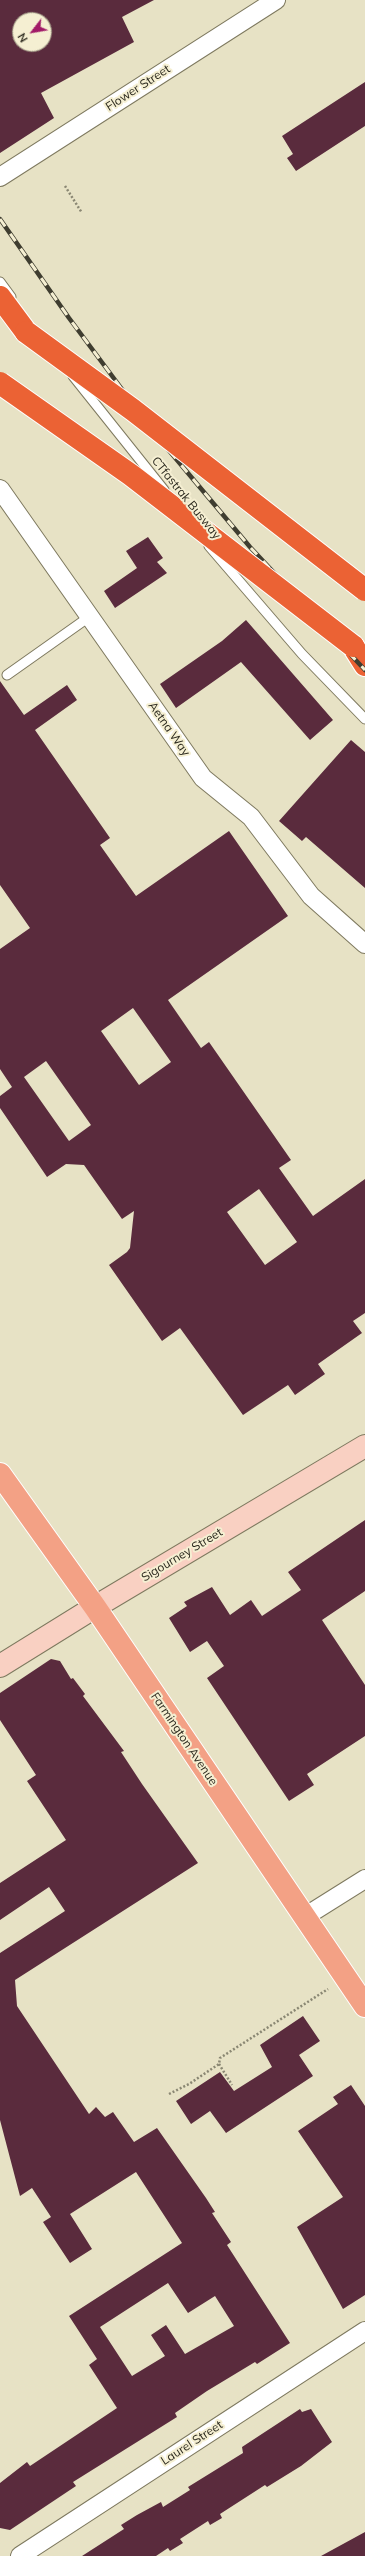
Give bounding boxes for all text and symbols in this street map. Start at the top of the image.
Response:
north arrow [12,12,52,52]
text: N [14,30,31,45]
street label: Flower Street [103,62,173,114]
street label: CTfastrak Busway [148,454,224,542]
street label: Aetna Way [145,699,193,759]
street label: Sigourney Street [139,1525,225,1585]
street label: Farmington Avenue [148,1690,220,1788]
street label: Laurel Street [158,2418,226,2468]

